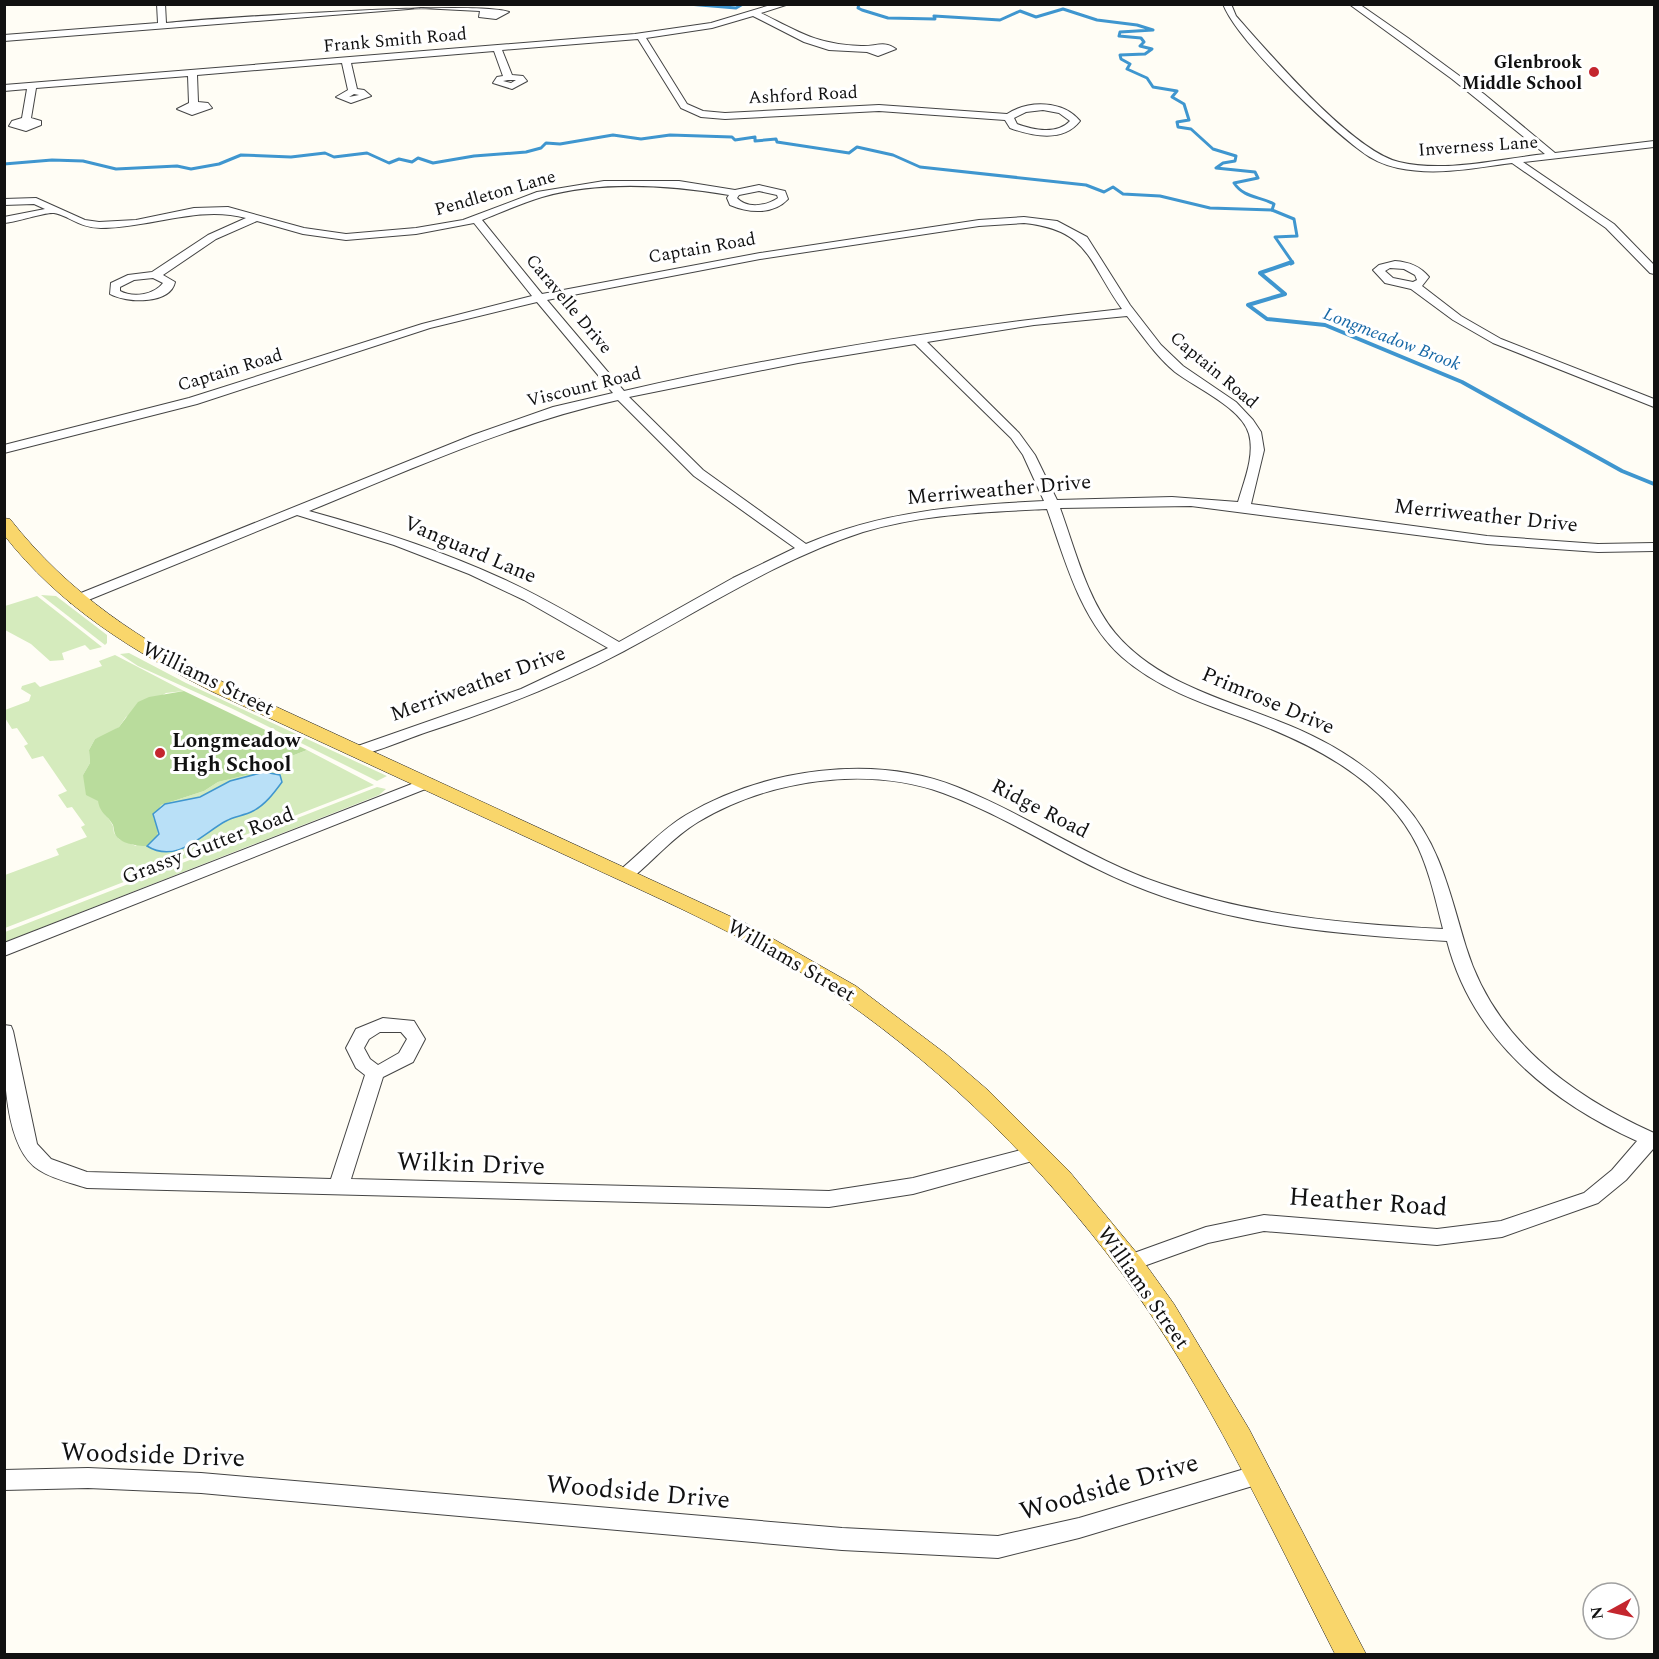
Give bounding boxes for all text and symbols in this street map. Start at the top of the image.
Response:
street label: Frank Smith Road [322,20,468,60]
place label: Glenbrook Middle School [1462,49,1582,97]
marker: Glenbrook Middle School [1587,65,1601,79]
street label: Ashford Road [748,79,858,111]
street label: Inverness Lane [1417,128,1539,164]
street label: Pendleton Lane [431,163,559,223]
street label: Captain Road [646,225,758,271]
street label: Caravelle Drive [519,248,619,360]
water label: Longmeadow Brook [1319,300,1465,378]
street label: Captain Road [1164,325,1264,415]
street label: Captain Road [174,341,286,399]
street label: Viscount Road [524,360,644,414]
street label: Merriweather Drive [906,466,1092,514]
street label: Merriweather Drive [1392,490,1580,542]
street label: Vanguard Lane [399,508,541,592]
street label: Williams Street [136,633,280,725]
street label: Merriweather Drive [386,637,570,731]
street label: Primrose Drive [1197,659,1339,743]
place label: Longmeadow High School [172,725,302,781]
marker: Longmeadow High School [153,746,167,760]
street label: Ridge Road [985,771,1095,847]
street label: Grassy Gutter Road [117,798,299,894]
street label: Williams Street [721,911,861,1011]
street label: Wilkin Drive [396,1141,546,1187]
street label: Heather Road [1287,1177,1449,1227]
street label: Williams Street [1089,1220,1197,1356]
street label: Woodside Drive [60,1432,246,1478]
street label: Woodside Drive [1015,1442,1203,1532]
street label: Woodside Drive [544,1464,732,1520]
north arrow [1581,1581,1641,1641]
text: N [1584,1605,1610,1621]

